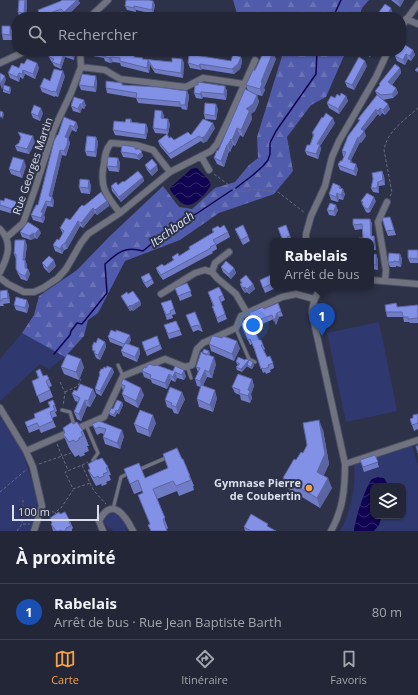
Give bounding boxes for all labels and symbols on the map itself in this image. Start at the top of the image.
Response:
street label: Rue Georges Martin [8,115,56,217]
water label: Itschbach [146,207,198,251]
pin: 1 [309,303,335,336]
your location [243,315,263,335]
place label: Gymnase Pierre de Coubertin [214,475,301,503]
marker: Gymnase Pierre de Coubertin [304,483,314,493]
scale bar [12,503,99,522]

